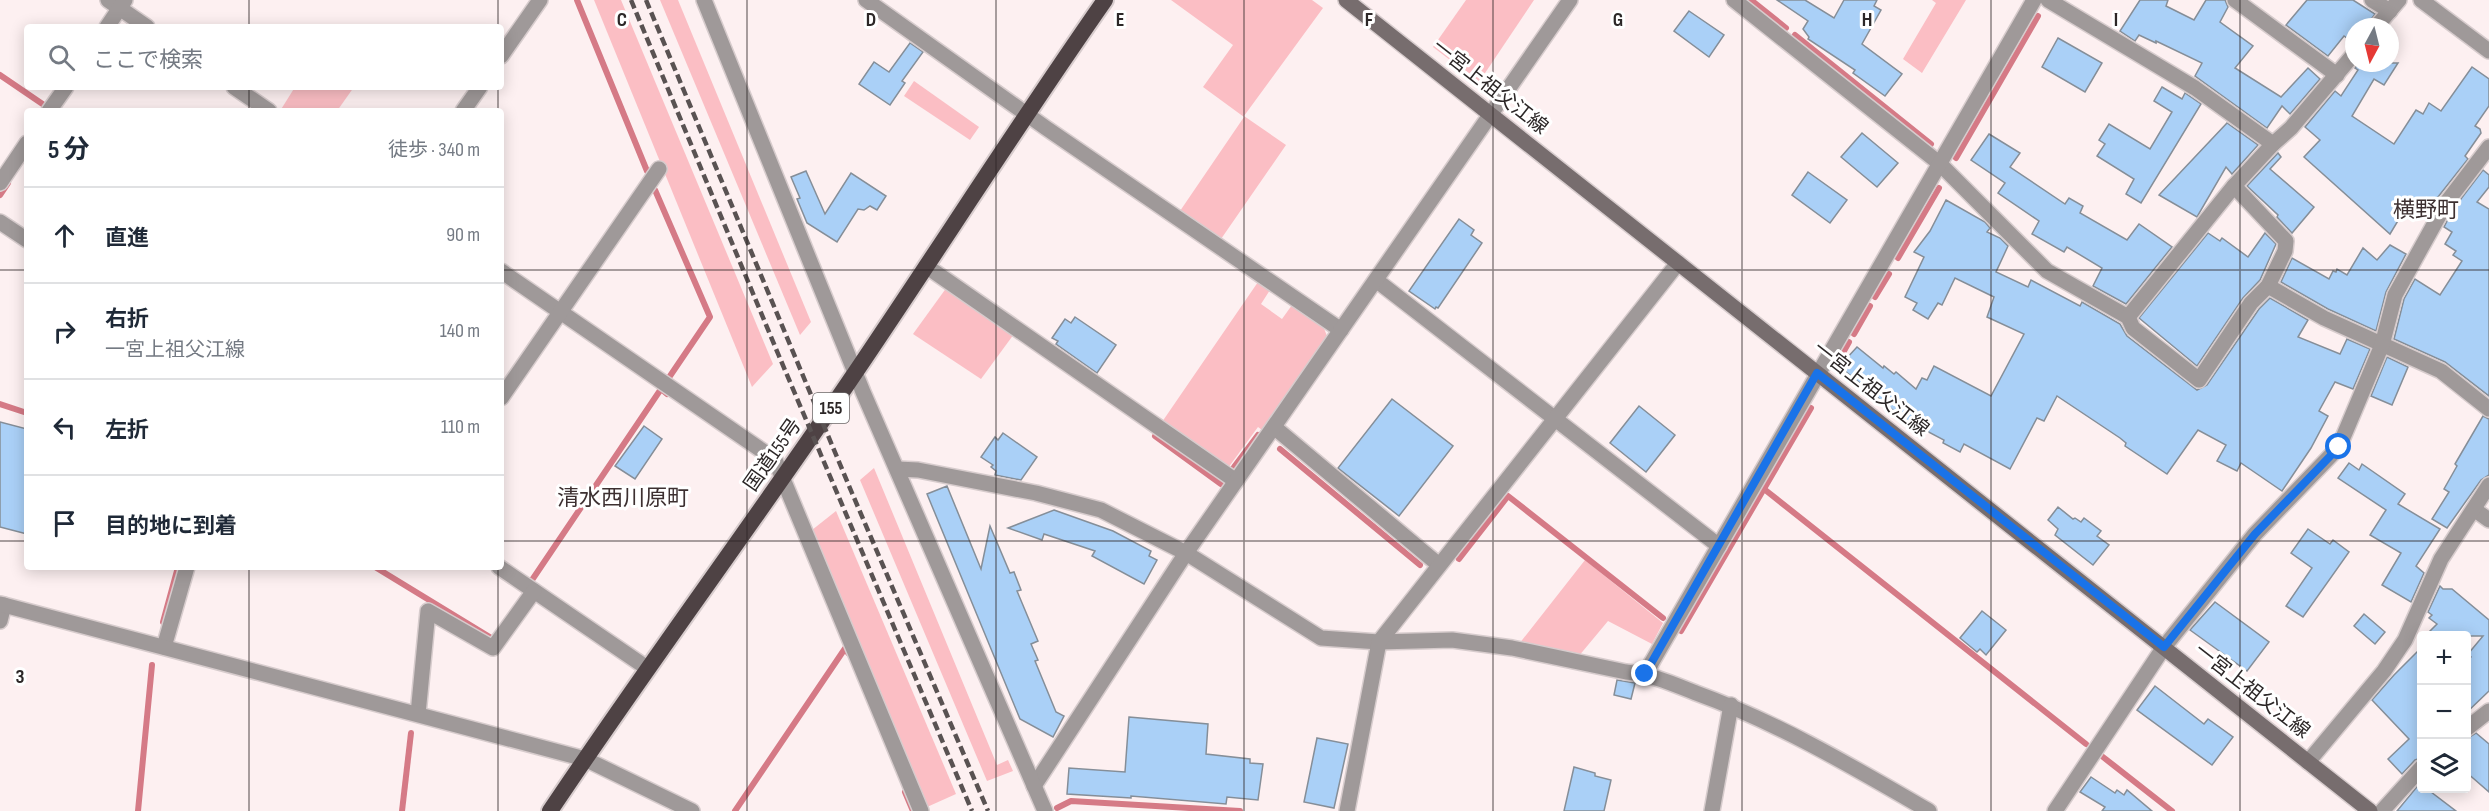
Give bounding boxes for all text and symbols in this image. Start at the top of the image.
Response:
text: C [617,8,627,32]
text: D [866,8,876,32]
text: E [1116,8,1124,32]
text: F [1365,8,1373,32]
text: G [1613,8,1623,32]
text: H [1862,8,1872,32]
text: I [2114,8,2118,32]
north arrow [2345,18,2399,72]
search box [24,24,504,90]
street label: 一宮上祖父江線 [1427,34,1553,140]
icon: search [45,41,78,74]
text: ここで検索 [93,47,203,74]
text: 5 分 [48,135,89,166]
text: 徒歩 · 340 m [388,138,480,162]
district label: 横野町 [2393,197,2459,224]
icon: ahead [48,219,81,252]
text: 90 m [446,223,480,247]
text: 直進 [105,225,149,252]
text: 右折 [105,306,149,333]
icon: right [48,315,81,348]
text: 140 m [440,319,480,343]
street label: 一宮上祖父江線 [1808,336,1934,442]
text: 一宮上祖父江線 [105,338,245,362]
road number: 155 [813,393,849,423]
icon: left [48,411,81,444]
street label: 国道155号 [739,414,807,496]
text: 110 m [441,415,480,439]
text: 左折 [105,417,149,444]
route start [2325,433,2351,459]
district label: 清水西川原町 [557,485,689,512]
icon: arrive [48,507,81,540]
text: 目的地に到着 [105,513,237,540]
map controls [2417,631,2471,793]
button: + [2417,631,2471,685]
street label: 一宮上祖父江線 [2189,638,2315,744]
route end [1631,660,1657,686]
text: 3 [16,665,25,689]
button: − [2417,685,2471,739]
button: layers [2417,739,2471,793]

